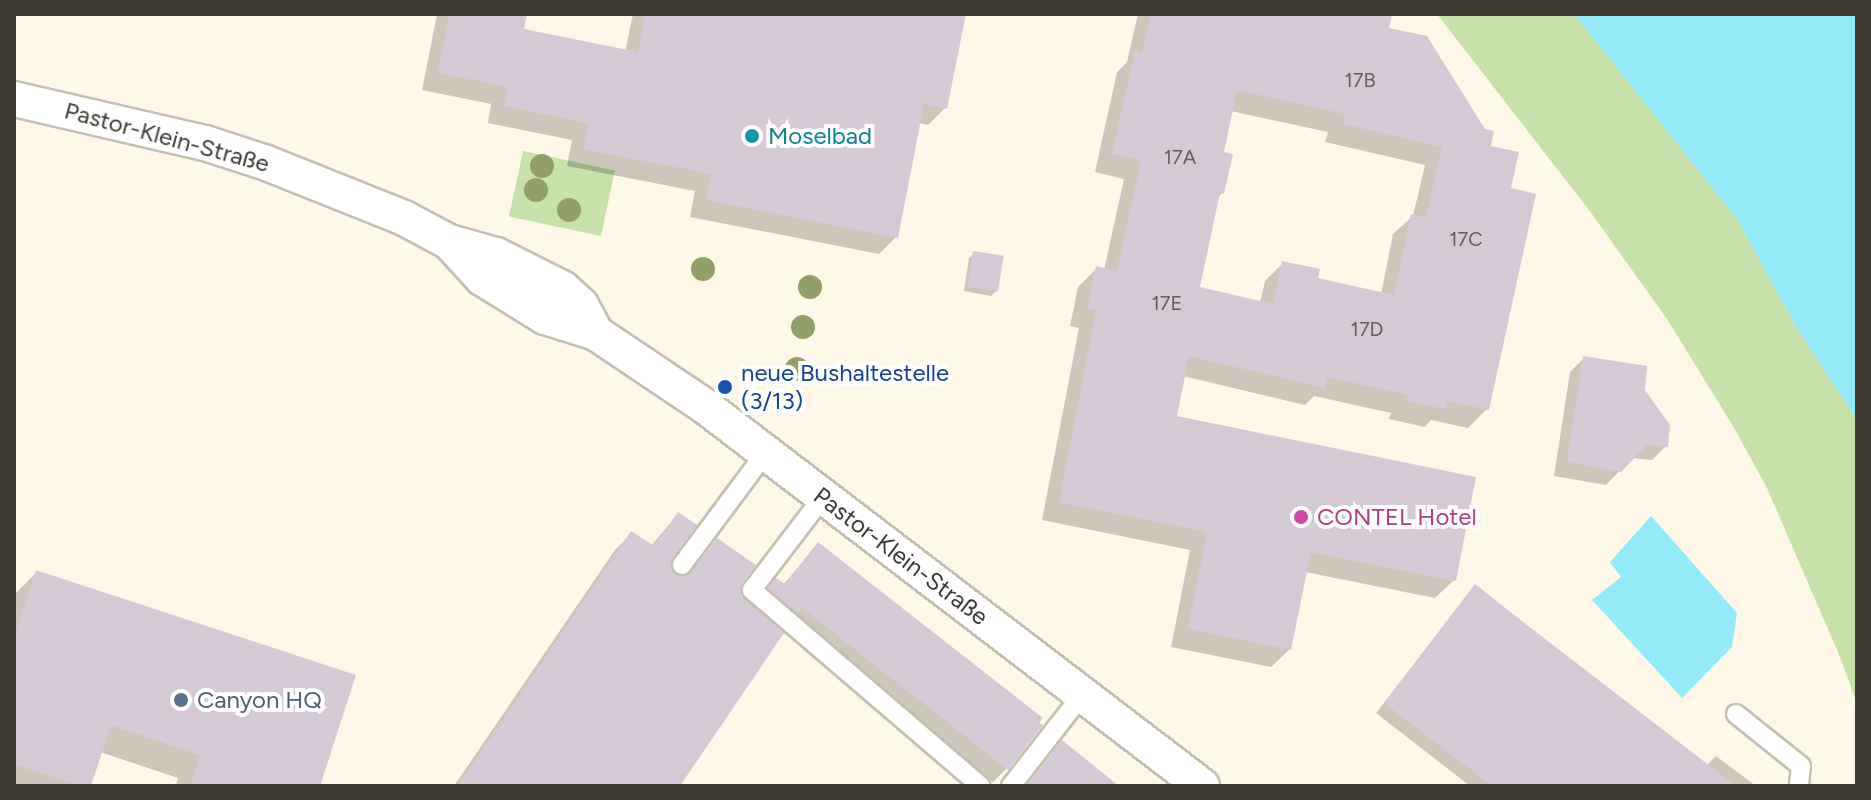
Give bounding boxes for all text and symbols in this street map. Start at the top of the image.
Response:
house number: 17B [1344,68,1376,92]
street label: Pastor-Klein-Straße [61,96,273,178]
place label: Moselbad [768,122,872,150]
marker: Moselbad [743,127,761,145]
house number: 17A [1164,145,1196,169]
house number: 17C [1449,227,1483,251]
house number: 17E [1152,291,1182,315]
house number: 17D [1351,317,1383,341]
place label: neue Bushaltestelle (3/13) [741,359,949,415]
marker: neue Bushaltestelle (3/13) [716,378,734,396]
street label: Pastor-Klein-Straße [808,481,994,631]
place label: CONTEL Hotel [1317,503,1477,531]
marker: CONTEL Hotel [1292,508,1310,526]
place label: Canyon HQ [197,686,322,714]
marker: Canyon HQ [172,691,190,709]

